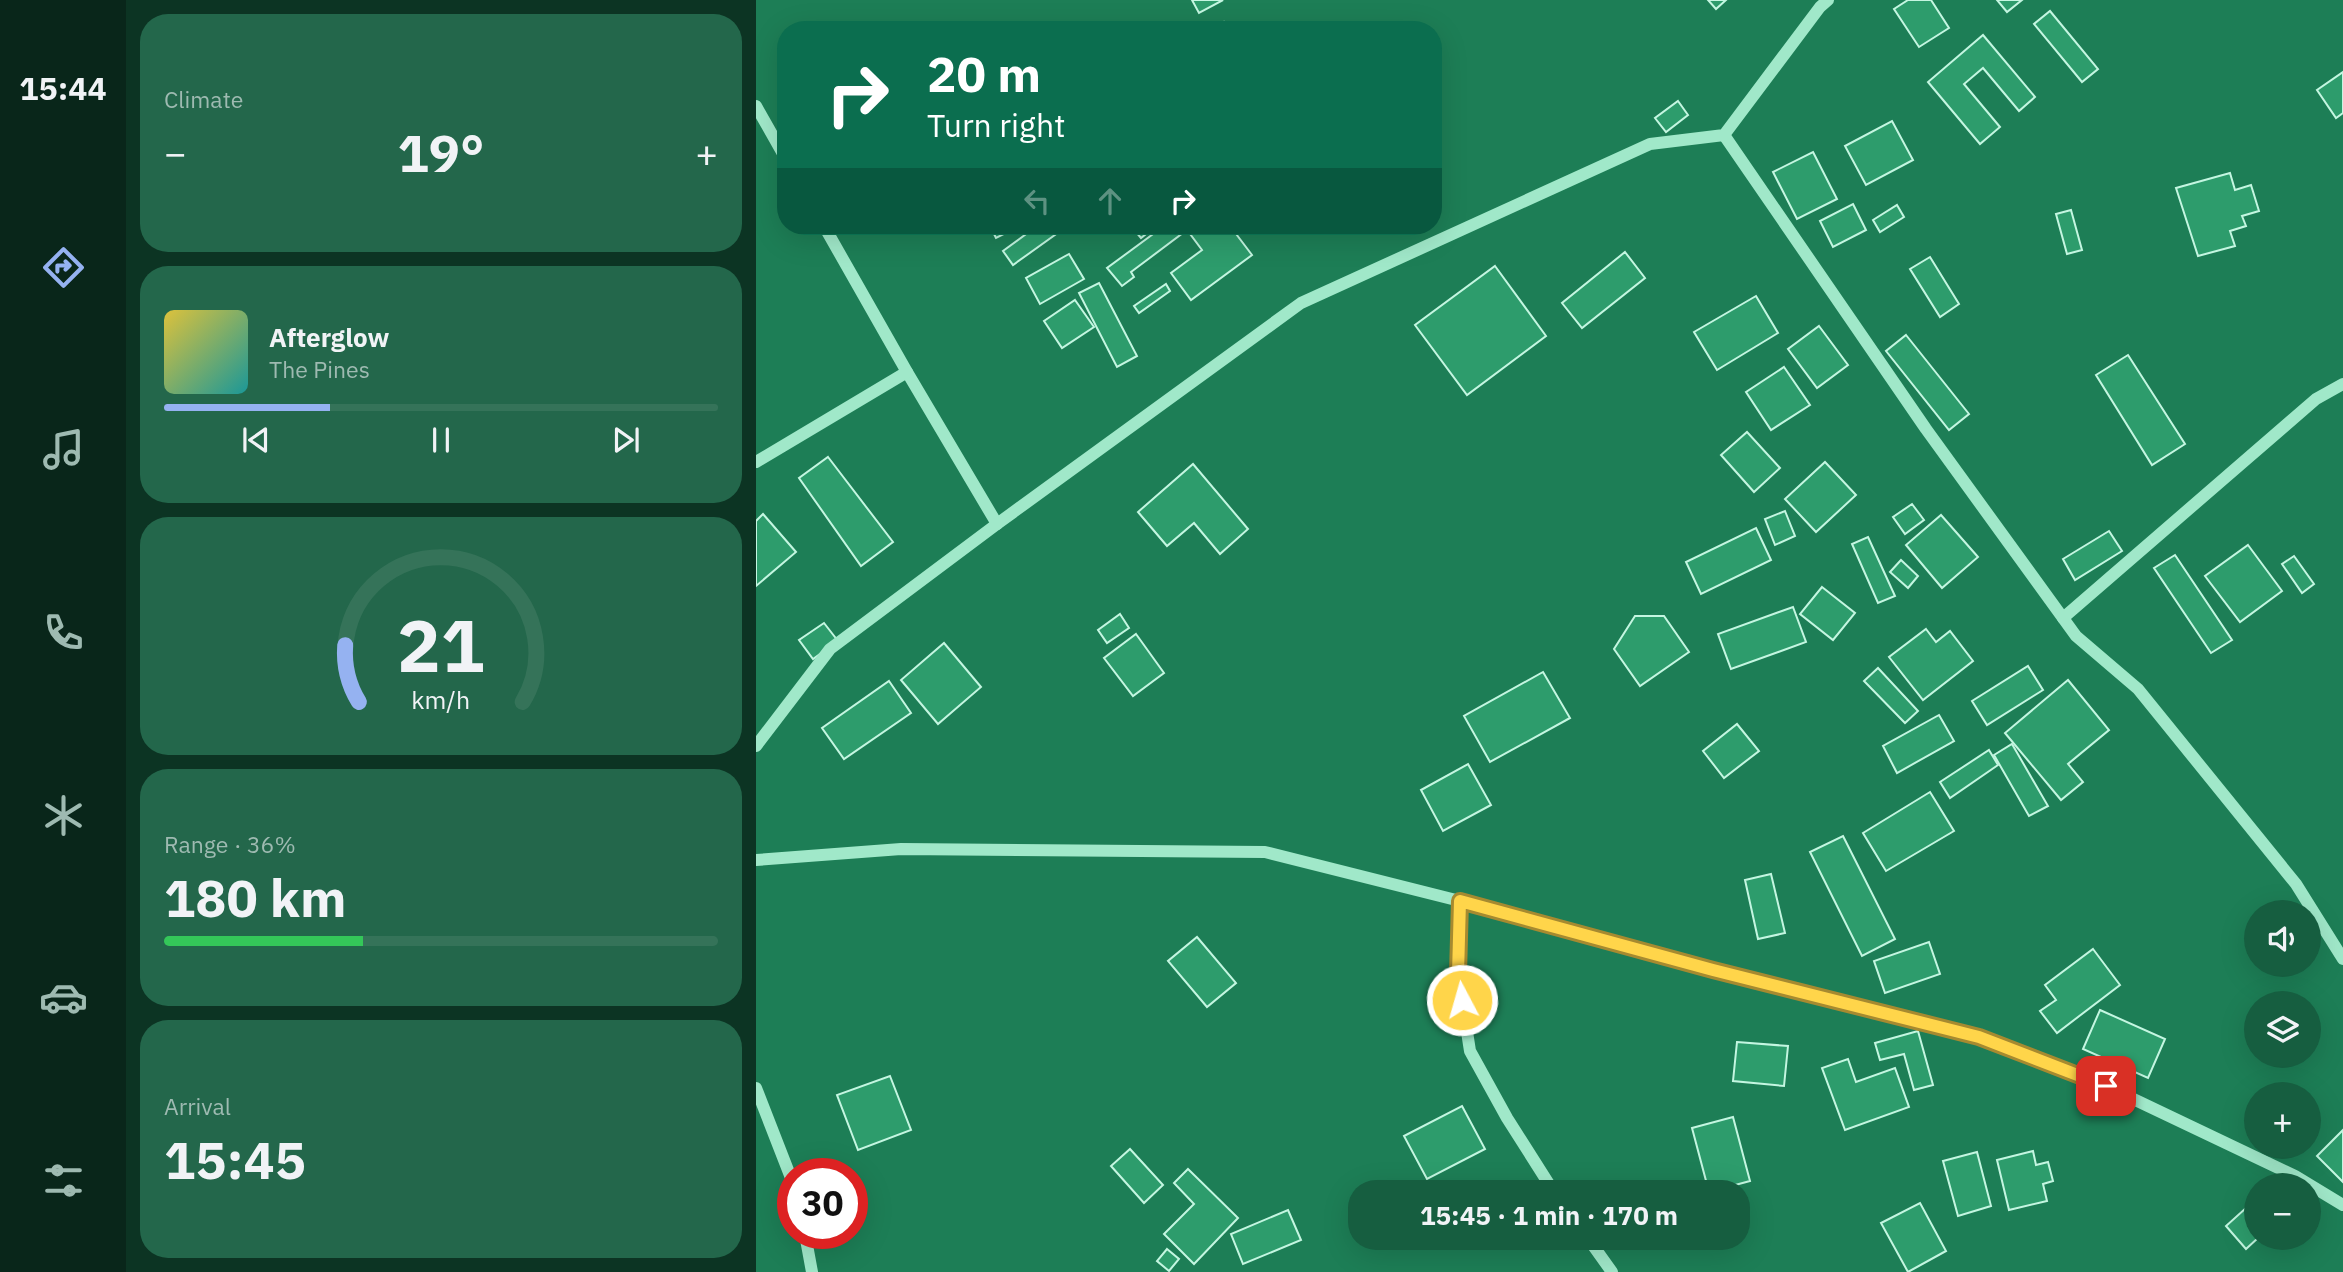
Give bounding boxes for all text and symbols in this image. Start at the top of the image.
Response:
text: 20 m [927,42,1041,105]
icon: right [812,49,903,140]
text: 15:44 [19,67,107,109]
text: Climate [164,84,243,114]
text: Turn right [927,104,1065,146]
text: 19° [398,119,484,186]
text: − [164,128,187,177]
text: + [695,128,718,177]
icon: left [1018,182,1056,220]
icon: ahead [1091,182,1129,220]
icon: right [1164,182,1202,220]
icon: directions [39,243,88,292]
text: Afterglow [269,320,389,354]
text: The Pines [269,354,370,384]
icon: previous [237,421,275,459]
icon: pause [422,421,460,459]
icon: next [607,421,645,459]
icon: music [39,425,88,474]
text: 21 [397,597,485,692]
icon: phone [39,608,88,657]
text: km/h [412,683,470,716]
icon: climate [39,791,88,840]
text: Range · 36% [164,829,296,859]
text: 180 km [164,864,346,931]
map controls [2244,900,2321,1250]
button: sound [2244,900,2321,977]
position arrow [1425,963,1499,1037]
icon: car [39,973,88,1022]
button: layers [2244,991,2321,1068]
pin [2076,1056,2136,1116]
icon: arrive [2087,1067,2125,1105]
button: + [2244,1082,2321,1159]
text: Arrival [164,1091,231,1121]
text: 15:45 [164,1126,306,1193]
icon: filters [39,1156,88,1205]
speed limit sign: 30 [777,1158,868,1249]
button: − [2244,1173,2321,1250]
text: 15:45 · 1 min · 170 m [1420,1198,1678,1232]

